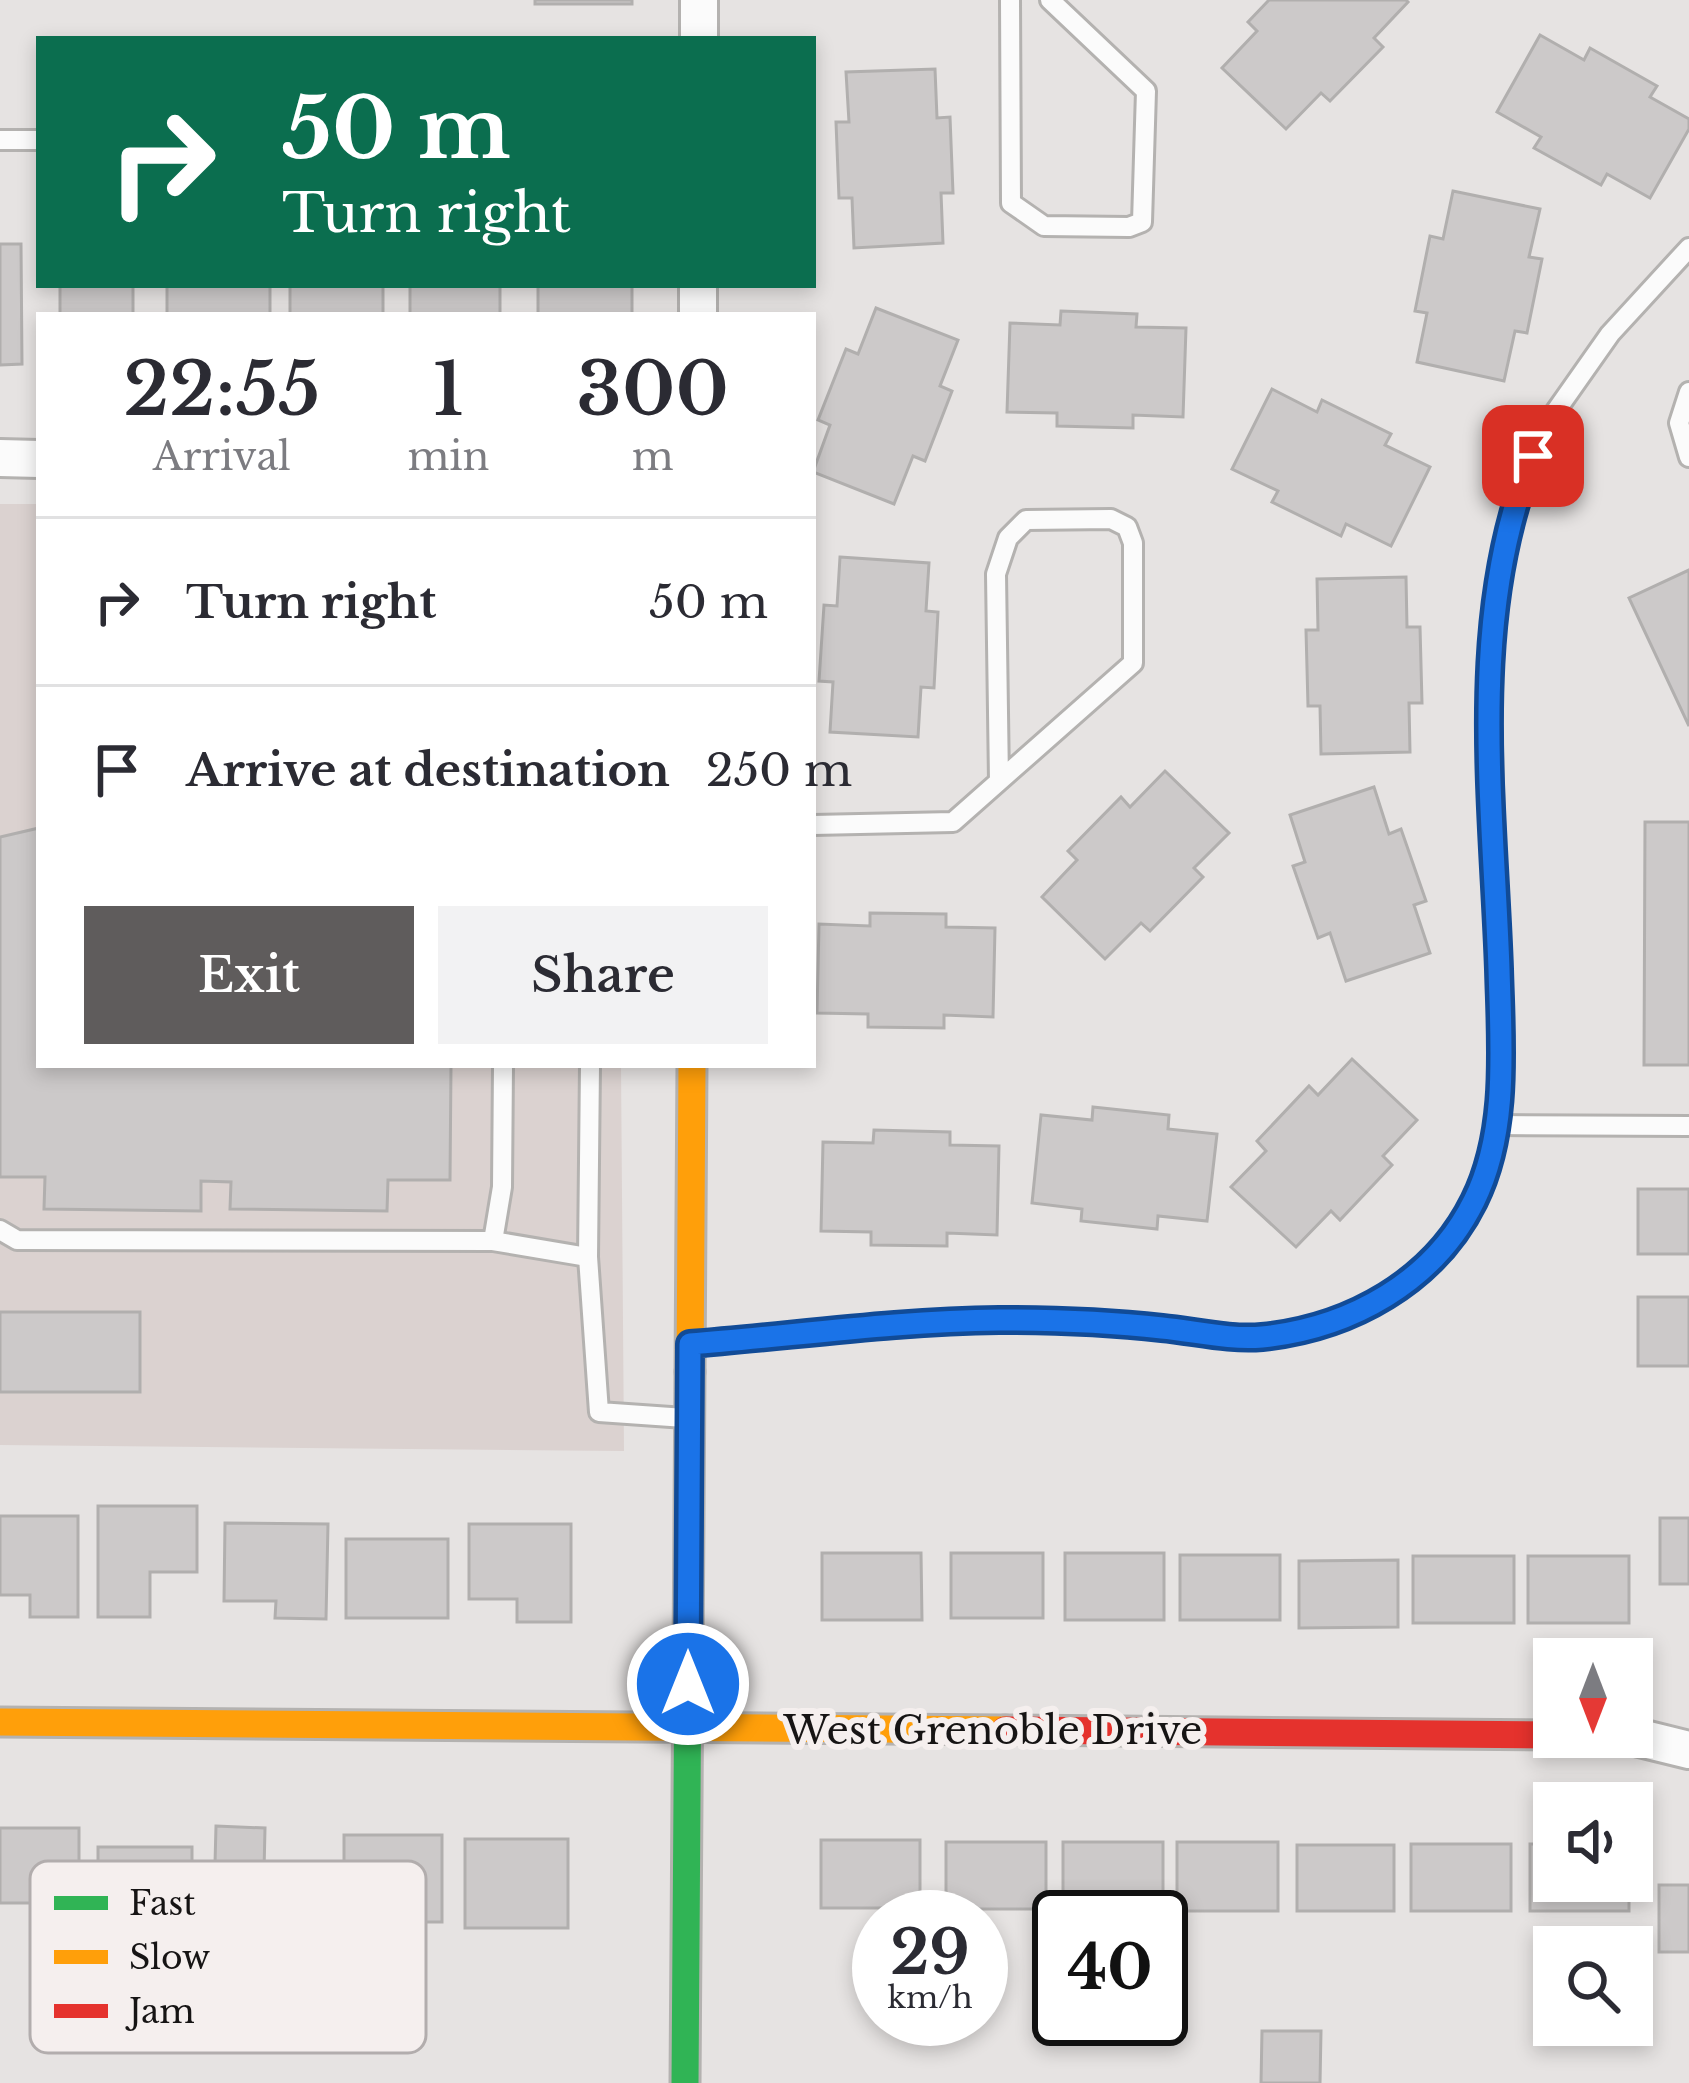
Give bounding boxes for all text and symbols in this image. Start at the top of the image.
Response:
text: 50 m [282,77,511,181]
icon: right [84,84,240,240]
text: Turn right [282,180,571,247]
text: 22:55 [123,345,320,434]
text: 1 [433,345,464,434]
text: 300 [577,345,729,434]
pin [1482,405,1584,507]
icon: arrive [1500,423,1566,489]
text: Arrival [153,432,291,481]
text: min [407,432,489,481]
text: m [632,432,674,481]
icon: right [84,569,150,635]
text: Turn right [186,574,436,630]
text: 50 m [649,574,768,630]
icon: arrive [84,737,150,803]
text: Arrive at destination [186,742,670,798]
text: 250 m [706,742,852,798]
button: Exit [84,906,414,1044]
button: Share [438,906,768,1044]
position arrow [625,1621,751,1747]
north arrow [1533,1638,1653,1758]
map controls [1533,1638,1653,2046]
street label: West Grenoble Drive [783,1706,1202,1755]
button: sound [1533,1782,1653,1902]
legend [30,1861,426,2053]
text: Fast [129,1883,196,1924]
speed limit sign: 40 [1032,1890,1188,2046]
text: 29 [890,1916,970,1990]
button: search [1533,1926,1653,2046]
text: Slow [129,1937,210,1978]
text: km/h [887,1979,973,2016]
text: Jam [125,1991,195,2032]

